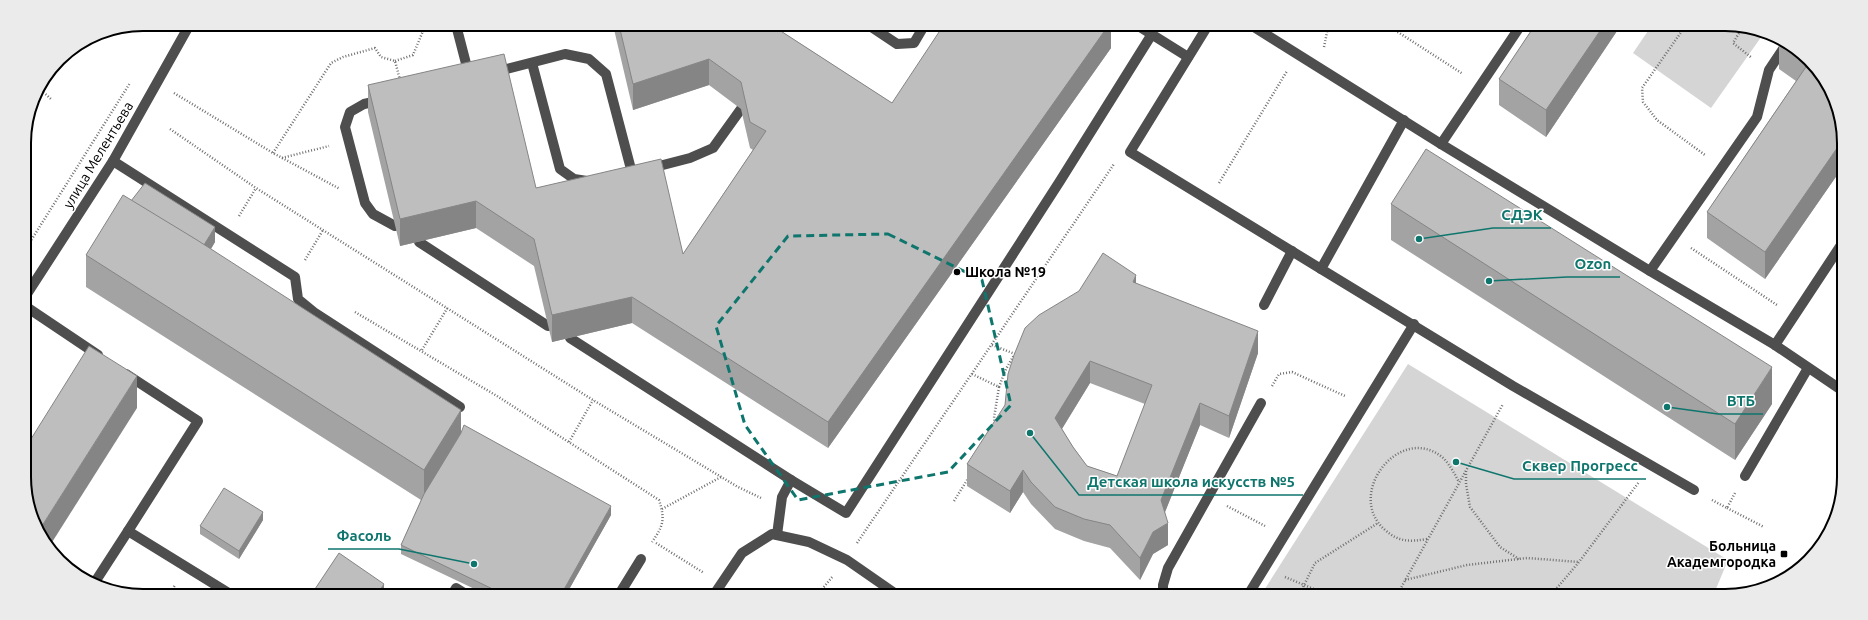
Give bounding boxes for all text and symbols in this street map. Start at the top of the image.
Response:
street label: улица Мелентьева [60,99,136,211]
callout: СДЭК [1493,201,1551,228]
text: СДЭК [1501,206,1543,223]
callout: Ozon [1567,250,1620,277]
text: Ozon [1575,255,1611,272]
place label: Школа №19 [965,264,1046,280]
marker: Школа №19 [952,267,962,277]
callout: ВТБ [1718,387,1763,414]
text: ВТБ [1727,392,1755,409]
callout: Сквер Прогресс [1514,452,1646,479]
text: Сквер Прогресс [1522,457,1638,474]
callout: Детская школа искусств №5 [1079,468,1303,495]
text: Детская школа искусств №5 [1087,473,1295,490]
callout: Фасоль [328,522,399,549]
text: Фасоль [337,527,391,544]
place label: Больница Академгородка [1667,538,1776,570]
marker: Больница Академгородка [1779,549,1789,559]

